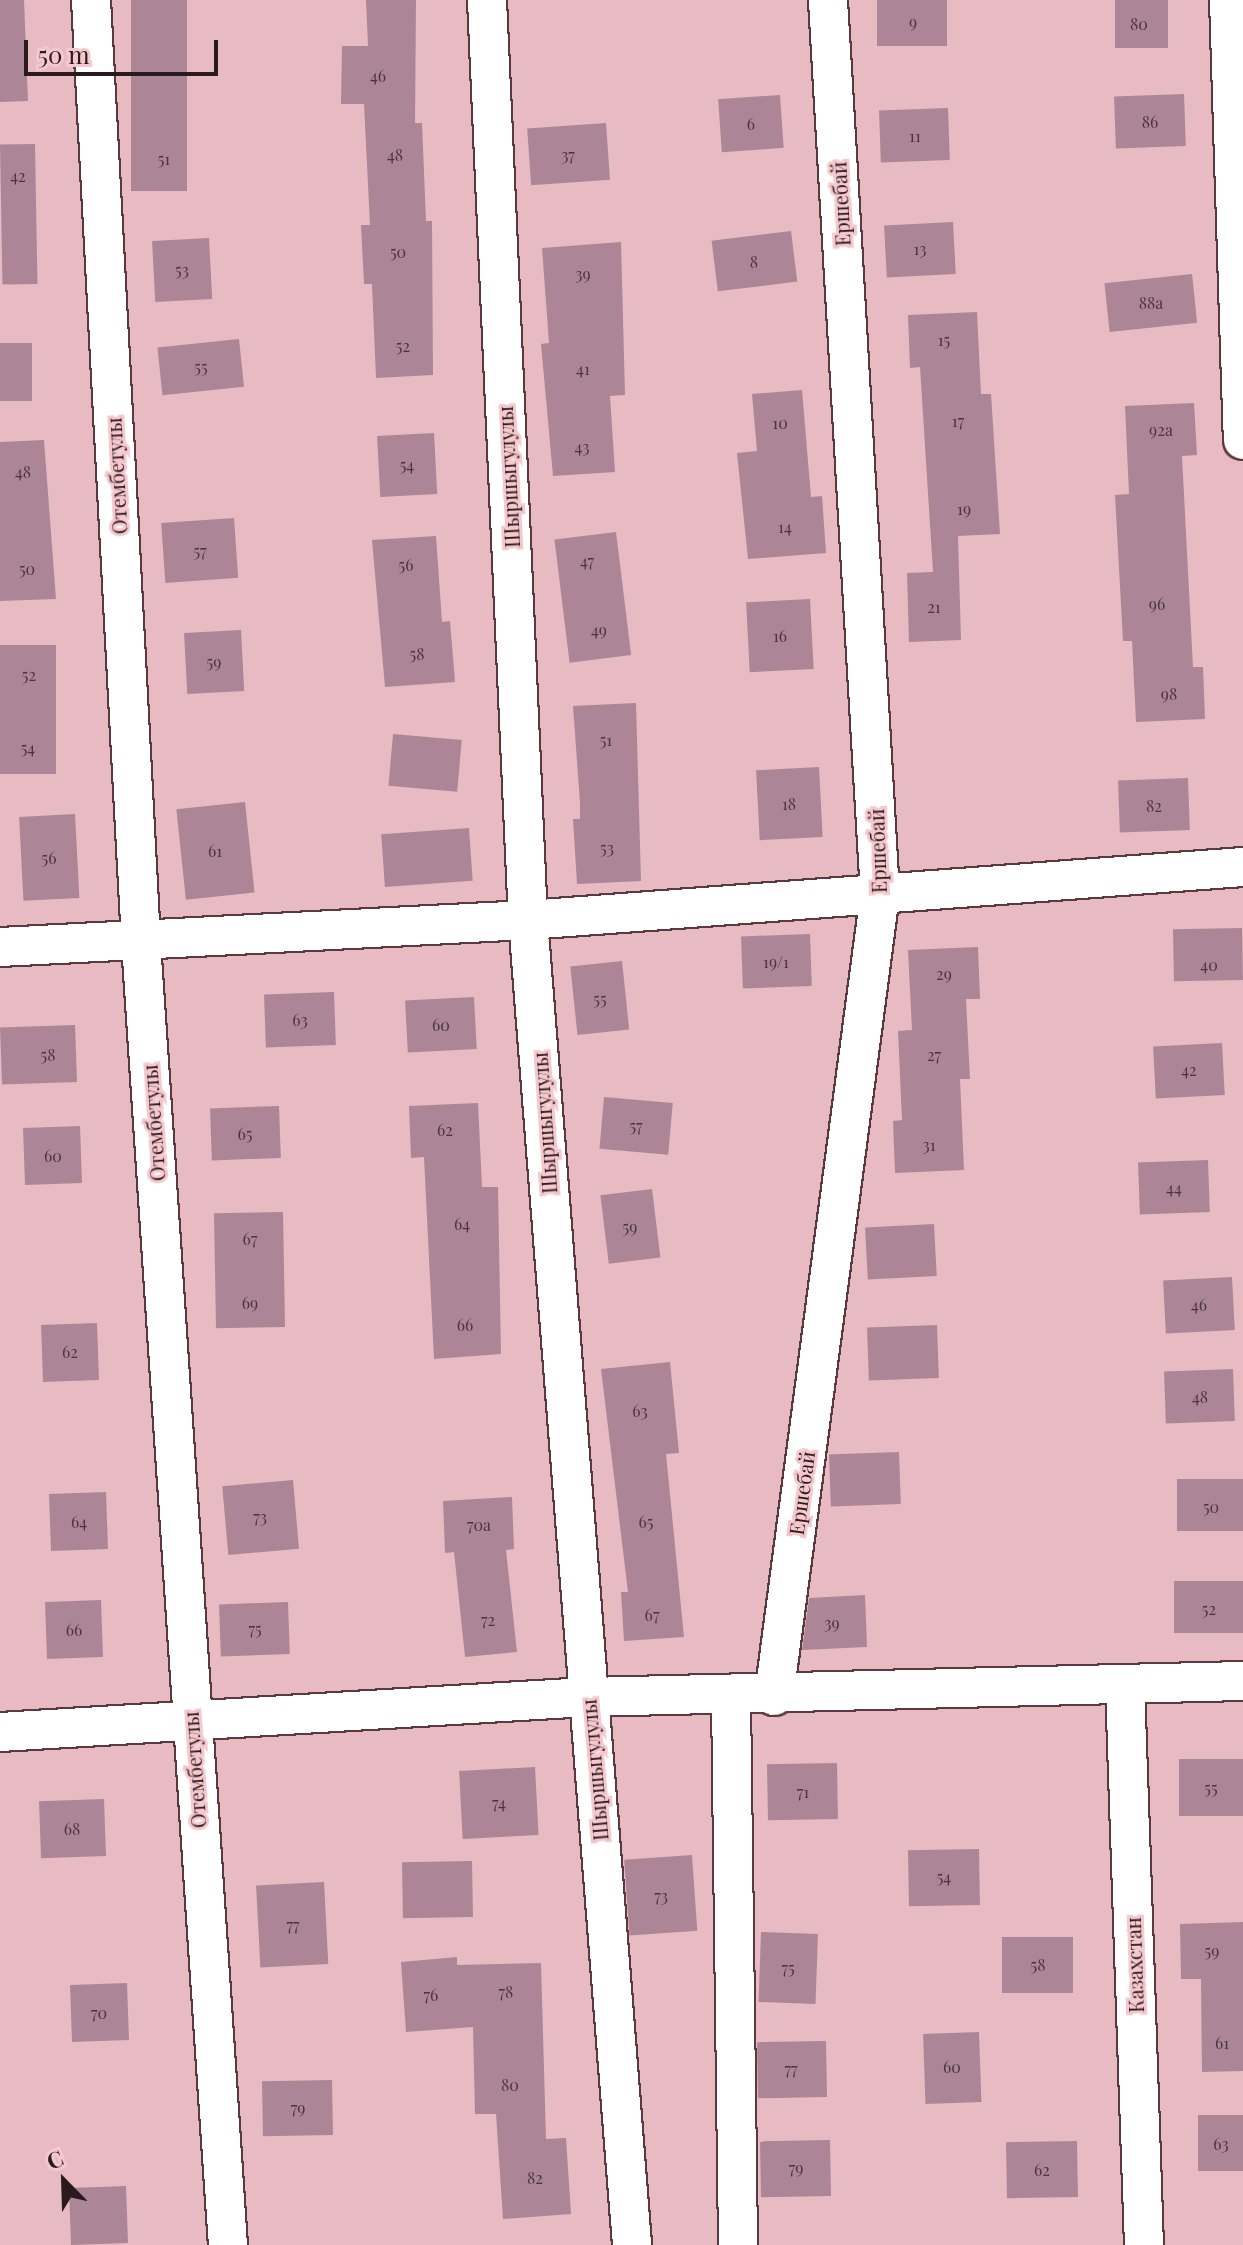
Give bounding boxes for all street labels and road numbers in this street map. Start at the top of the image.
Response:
street label: Ершебай [826,161,854,247]
street label: Шыршыгулулы [492,406,524,548]
street label: Отембетулы [101,417,131,535]
street label: Ершебай [864,808,890,894]
street label: Шыршыгулулы [527,1051,561,1195]
street label: Отембетулы [137,1064,169,1182]
street label: Ершебай [783,1449,819,1537]
street label: Шыршыгулулы [576,1698,612,1842]
street label: Отембетулы [178,1711,210,1829]
street label: Казахстан [1120,1917,1148,2013]

